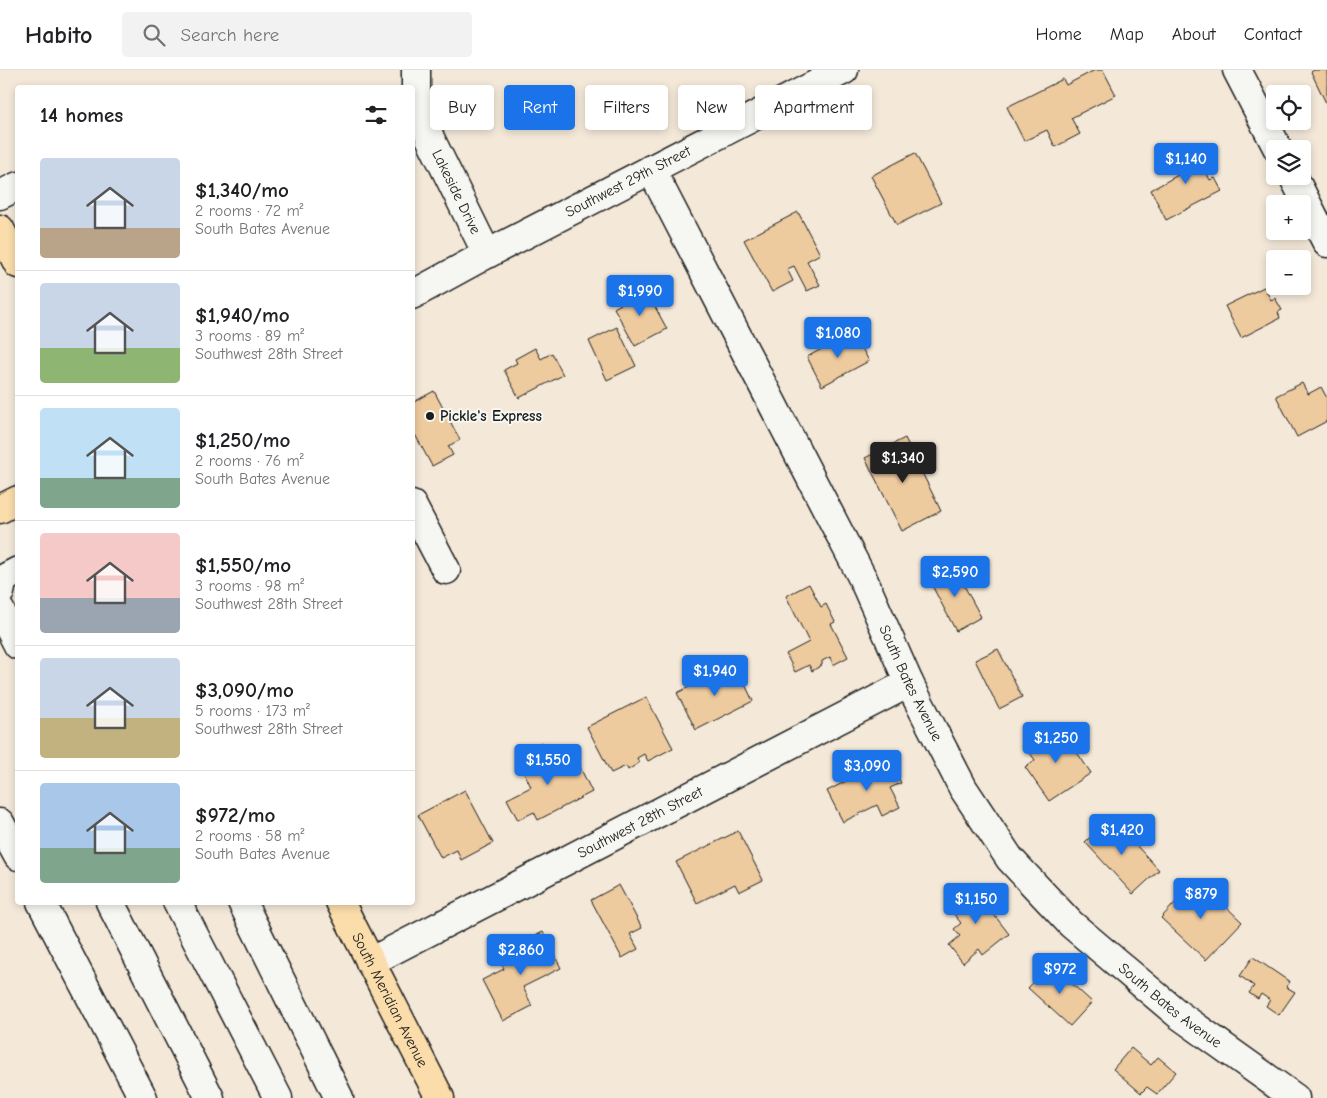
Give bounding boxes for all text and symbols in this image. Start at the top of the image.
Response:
search box [122,12,472,57]
text: Habito [25,21,92,49]
icon: search [140,21,168,49]
text: Search here [180,24,279,46]
text: Home [1035,24,1082,45]
text: Map [1110,24,1144,45]
text: About [1172,24,1216,45]
text: Contact [1244,24,1302,45]
chip: Buy [430,85,494,130]
chip: Rent [504,85,575,130]
chip: Filters [585,85,668,130]
chip: New [678,85,745,130]
chip: Apartment [755,85,872,130]
map controls [1266,85,1311,295]
button: locate [1266,85,1311,130]
icon: filters [362,101,390,129]
text: 14 homes [40,103,123,127]
button: layers [1266,140,1311,185]
street label: Southwest 29th Street [562,141,694,221]
pin: $1,140 [1145,142,1227,185]
street label: Lakeside Drive [428,147,485,237]
text: $1,140 [1165,150,1207,168]
icon: home [80,178,140,238]
text: $1,340/mo [195,178,289,202]
button: + [1266,195,1311,240]
text: 2 rooms · 72 m² [195,202,304,220]
text: South Bates Avenue [195,220,330,238]
button: − [1266,250,1311,295]
pin: $1,990 [599,274,681,317]
text: $1,990 [618,282,662,300]
icon: home [80,303,140,363]
text: $1,940/mo [195,303,290,327]
pin: $1,080 [797,316,879,359]
text: $1,080 [815,324,861,342]
text: 3 rooms · 89 m² [195,327,304,345]
text: Southwest 28th Street [195,345,343,363]
place label: Pickle's Express [440,407,542,425]
marker: Pickle's Express [424,410,436,422]
icon: home [80,428,140,488]
text: $1,250/mo [195,428,290,452]
pin: $1,340 [862,442,944,484]
text: $1,340 [881,449,925,467]
text: 2 rooms · 76 m² [195,452,304,470]
text: South Bates Avenue [195,470,330,488]
icon: home [80,553,140,613]
text: $1,550/mo [195,553,291,577]
pin: $2,590 [914,556,996,598]
text: $2,590 [932,563,978,581]
text: 3 rooms · 98 m² [195,577,304,595]
text: Southwest 28th Street [195,595,343,613]
street label: South Bates Avenue [875,622,947,744]
pin: $1,940 [674,654,756,697]
text: $1,940 [693,662,737,680]
icon: home [80,678,140,738]
text: $3,090/mo [195,678,294,702]
text: 5 rooms · 173 m² [195,702,310,720]
text: Southwest 28th Street [195,720,343,738]
pin: $1,250 [1015,722,1097,764]
text: $1,250 [1034,729,1078,747]
pin: $1,550 [507,744,589,786]
pin: $3,090 [826,750,908,792]
text: $1,550 [525,751,571,769]
text: $3,090 [843,757,891,775]
street label: Southwest 28th Street [574,782,706,862]
icon: home [80,803,140,863]
text: $972/mo [195,803,275,827]
pin: $1,420 [1081,814,1163,856]
text: $1,420 [1100,821,1144,839]
text: 2 rooms · 58 m² [195,827,305,845]
text: South Bates Avenue [195,845,330,863]
pin: $879 [1171,878,1231,920]
pin: $1,150 [935,882,1017,925]
text: $879 [1184,885,1218,903]
text: $1,150 [955,890,997,908]
street label: South Meridian Avenue [348,930,432,1071]
pin: $2,860 [480,934,562,976]
text: $2,860 [498,941,544,959]
pin: $972 [1030,952,1090,995]
street label: South Bates Avenue [1115,959,1226,1052]
text: $972 [1043,960,1077,978]

